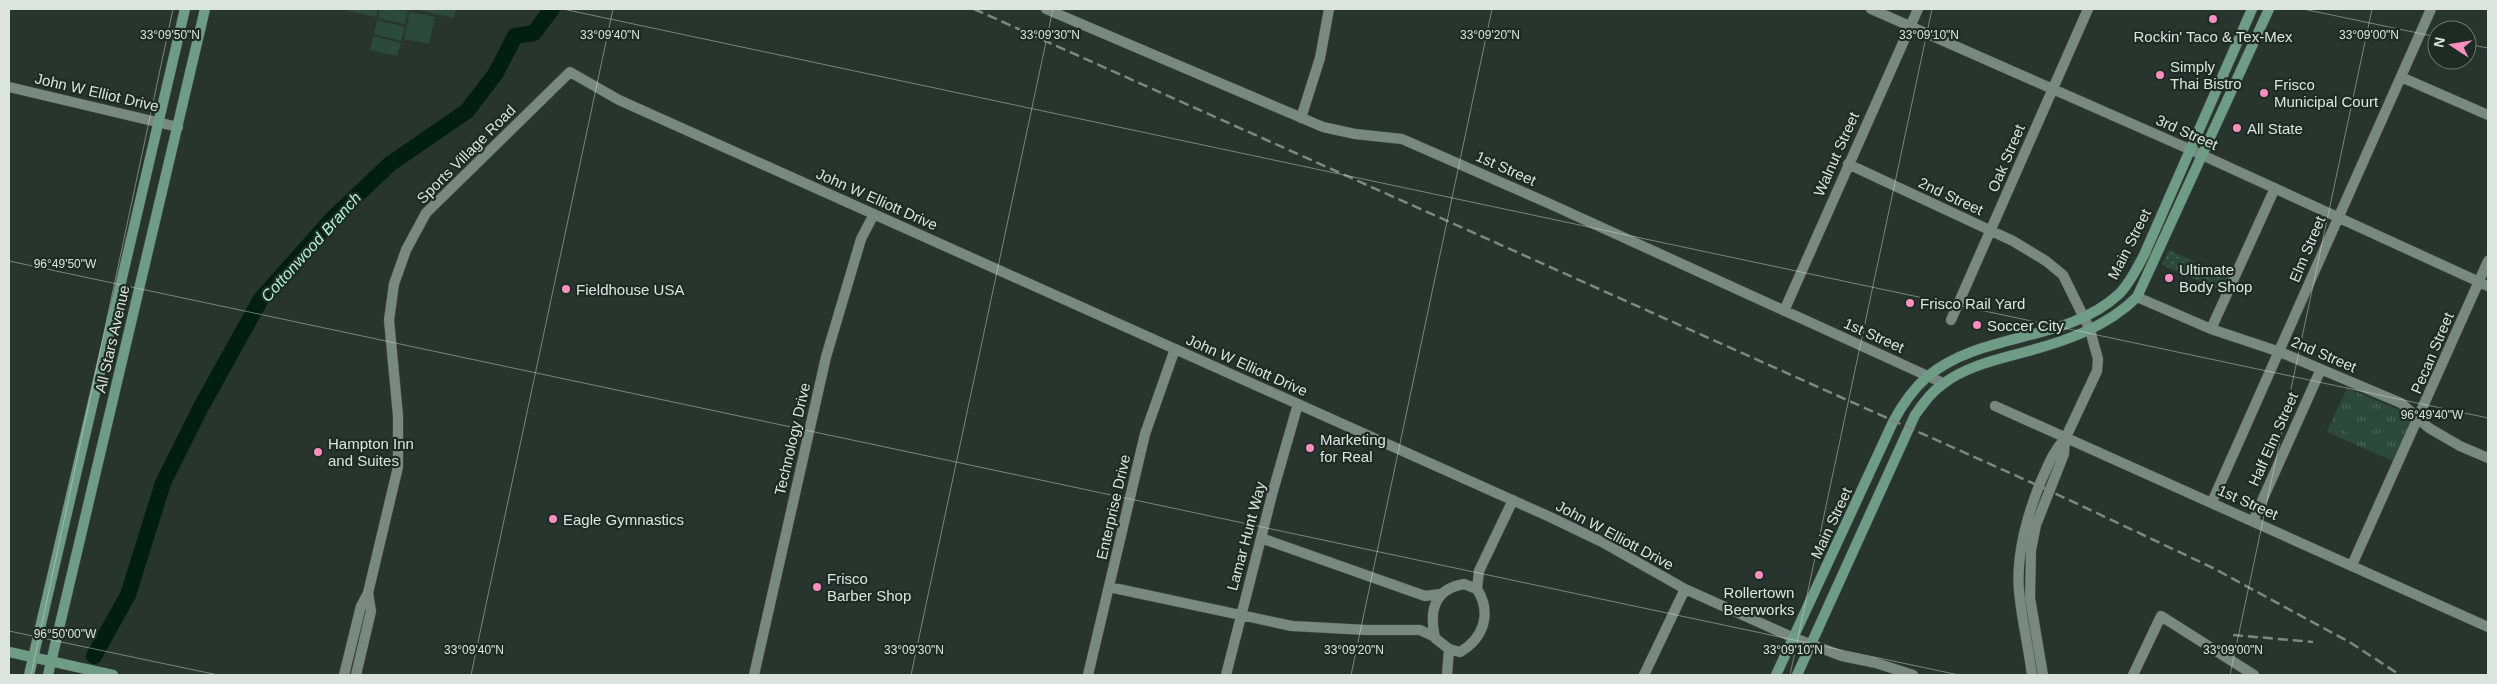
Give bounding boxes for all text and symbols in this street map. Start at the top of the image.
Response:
marker: Rockin' Taco & Tex-Mex [2207,13,2219,25]
north arrow [2427,20,2477,70]
text: 33°09'50"N [140,28,200,42]
text: 33°09'40"N [580,28,640,42]
text: 33°09'30"N [1020,28,1080,42]
text: 33°09'20"N [1460,28,1520,42]
text: 33°09'10"N [1899,28,1959,42]
place label: Rockin' Taco & Tex-Mex [2133,28,2293,45]
text: 33°09'00"N [2339,28,2399,42]
text: N [2430,36,2448,49]
place label: Simply Thai Bistro [2170,58,2242,92]
street label: John W Elliot Drive [33,69,161,115]
marker: Simply Thai Bistro [2154,69,2166,81]
place label: Frisco Municipal Court [2274,76,2379,110]
marker: Frisco Municipal Court [2258,87,2270,99]
street label: Sports Village Road [413,101,519,207]
street label: Walnut Street [1810,109,1862,199]
street label: 3rd Street [2153,111,2221,153]
place label: All State [2247,120,2303,137]
street label: Oak Street [1984,121,2028,194]
marker: All State [2231,122,2243,134]
street label: 1st Street [1473,147,1540,189]
street label: John W Elliott Drive [814,165,940,233]
street label: 2nd Street [1916,174,1987,219]
water label: Cottonwood Branch [258,189,364,305]
street label: Main Street [2104,205,2154,282]
street label: Elm Street [2285,213,2329,285]
text: 96°49'50"W [34,257,97,271]
place label: Ultimate Body Shop [2179,261,2252,295]
marker: Ultimate Body Shop [2163,272,2175,284]
place label: Fieldhouse USA [576,281,684,298]
marker: Fieldhouse USA [560,283,572,295]
street label: All Stars Avenue [91,284,133,394]
place label: Frisco Rail Yard [1920,295,2025,312]
marker: Frisco Rail Yard [1904,297,1916,309]
street label: Pecan Street [2407,309,2457,396]
street label: 1st Street [1841,314,1908,356]
place label: Soccer City [1987,317,2064,334]
marker: Soccer City [1971,319,1983,331]
street label: John W Elliott Drive [1184,331,1310,399]
street label: 2nd Street [2289,333,2360,376]
street label: Technology Drive [771,381,813,497]
street label: Half Elm Street [2245,389,2302,489]
text: 96°49'40"W [2401,408,2464,422]
place label: Marketing for Real [1320,431,1386,465]
place label: Hampton Inn and Suites [328,435,414,469]
marker: Marketing for Real [1304,442,1316,454]
marker: Hampton Inn and Suites [312,446,324,458]
street label: Enterprise Drive [1093,453,1133,561]
street label: Lamar Hunt Way [1223,479,1269,592]
street label: 1st Street [2215,481,2282,523]
street label: Main Street [1807,484,1855,561]
street label: John W Elliott Drive [1553,497,1677,573]
place label: Eagle Gymnastics [563,511,684,528]
marker: Eagle Gymnastics [547,513,559,525]
marker: Rollertown Beerworks [1753,569,1765,581]
place label: Frisco Barber Shop [827,570,911,604]
marker: Frisco Barber Shop [811,581,823,593]
place label: Rollertown Beerworks [1724,584,1794,618]
text: 96°50'00"W [34,627,97,641]
text: 33°09'40"N [444,643,504,657]
text: 33°09'30"N [884,643,944,657]
text: 33°09'20"N [1324,643,1384,657]
text: 33°09'10"N [1763,643,1823,657]
text: 33°09'00"N [2203,643,2263,657]

